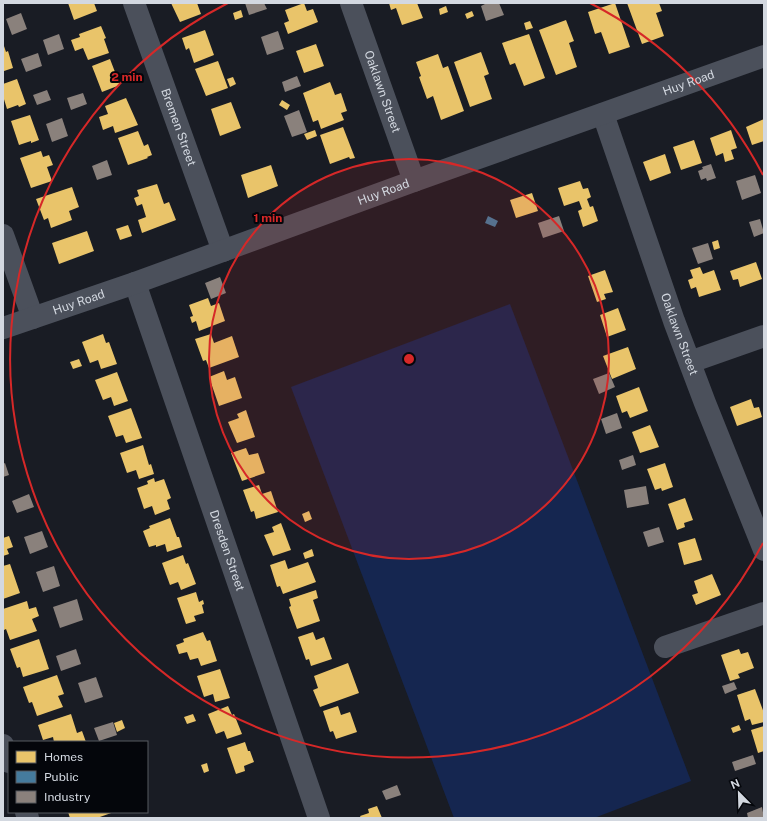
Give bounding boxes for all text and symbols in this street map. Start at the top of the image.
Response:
street label: Oaklawn Street [361,49,403,135]
street label: Huy Road [661,67,716,99]
text: 2 min [111,70,143,84]
street label: Bremen Street [158,86,199,168]
street label: Huy Road [356,176,411,208]
text: 1 min [254,211,282,225]
street label: Huy Road [51,287,107,318]
street label: Oaklawn Street [658,291,701,377]
centre of rings [402,352,416,366]
street label: Dresden Street [207,508,248,593]
legend [8,741,148,813]
text: Homes [44,750,83,764]
text: Public [44,770,79,784]
north arrow [719,773,759,813]
text: N [729,777,741,791]
text: Industry [44,790,91,804]

